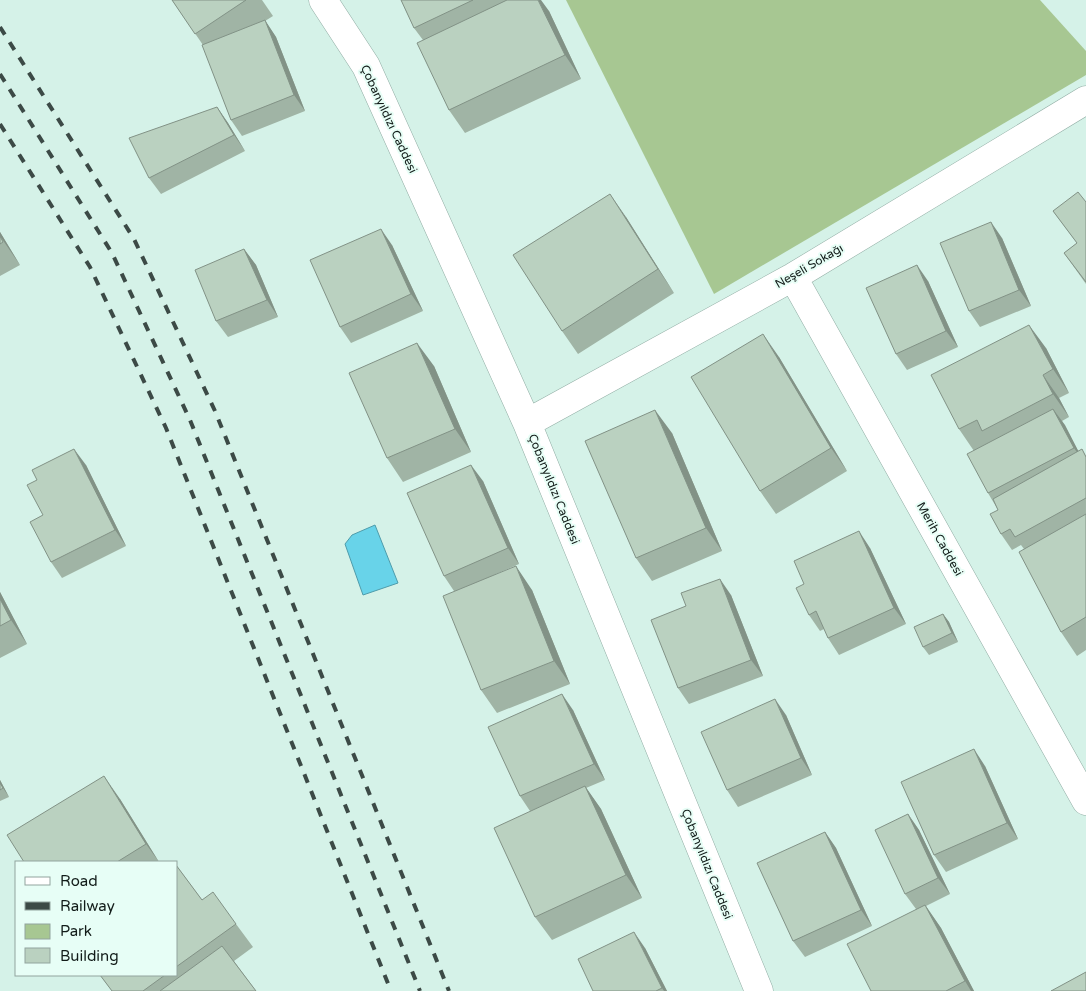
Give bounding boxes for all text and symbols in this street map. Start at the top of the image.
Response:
street label: Çobanyıldızı Caddesi [358,63,420,175]
street label: Neşeli Sokağı [772,241,846,291]
street label: Çobanyıldızı Caddesi [525,432,583,546]
street label: Merih Caddesi [914,500,966,578]
street label: Çobanyıldızı Caddesi [678,807,736,921]
legend [15,861,178,976]
text: Road [60,872,98,890]
text: Railway [60,897,115,915]
text: Park [60,922,92,940]
text: Building [60,947,119,965]

